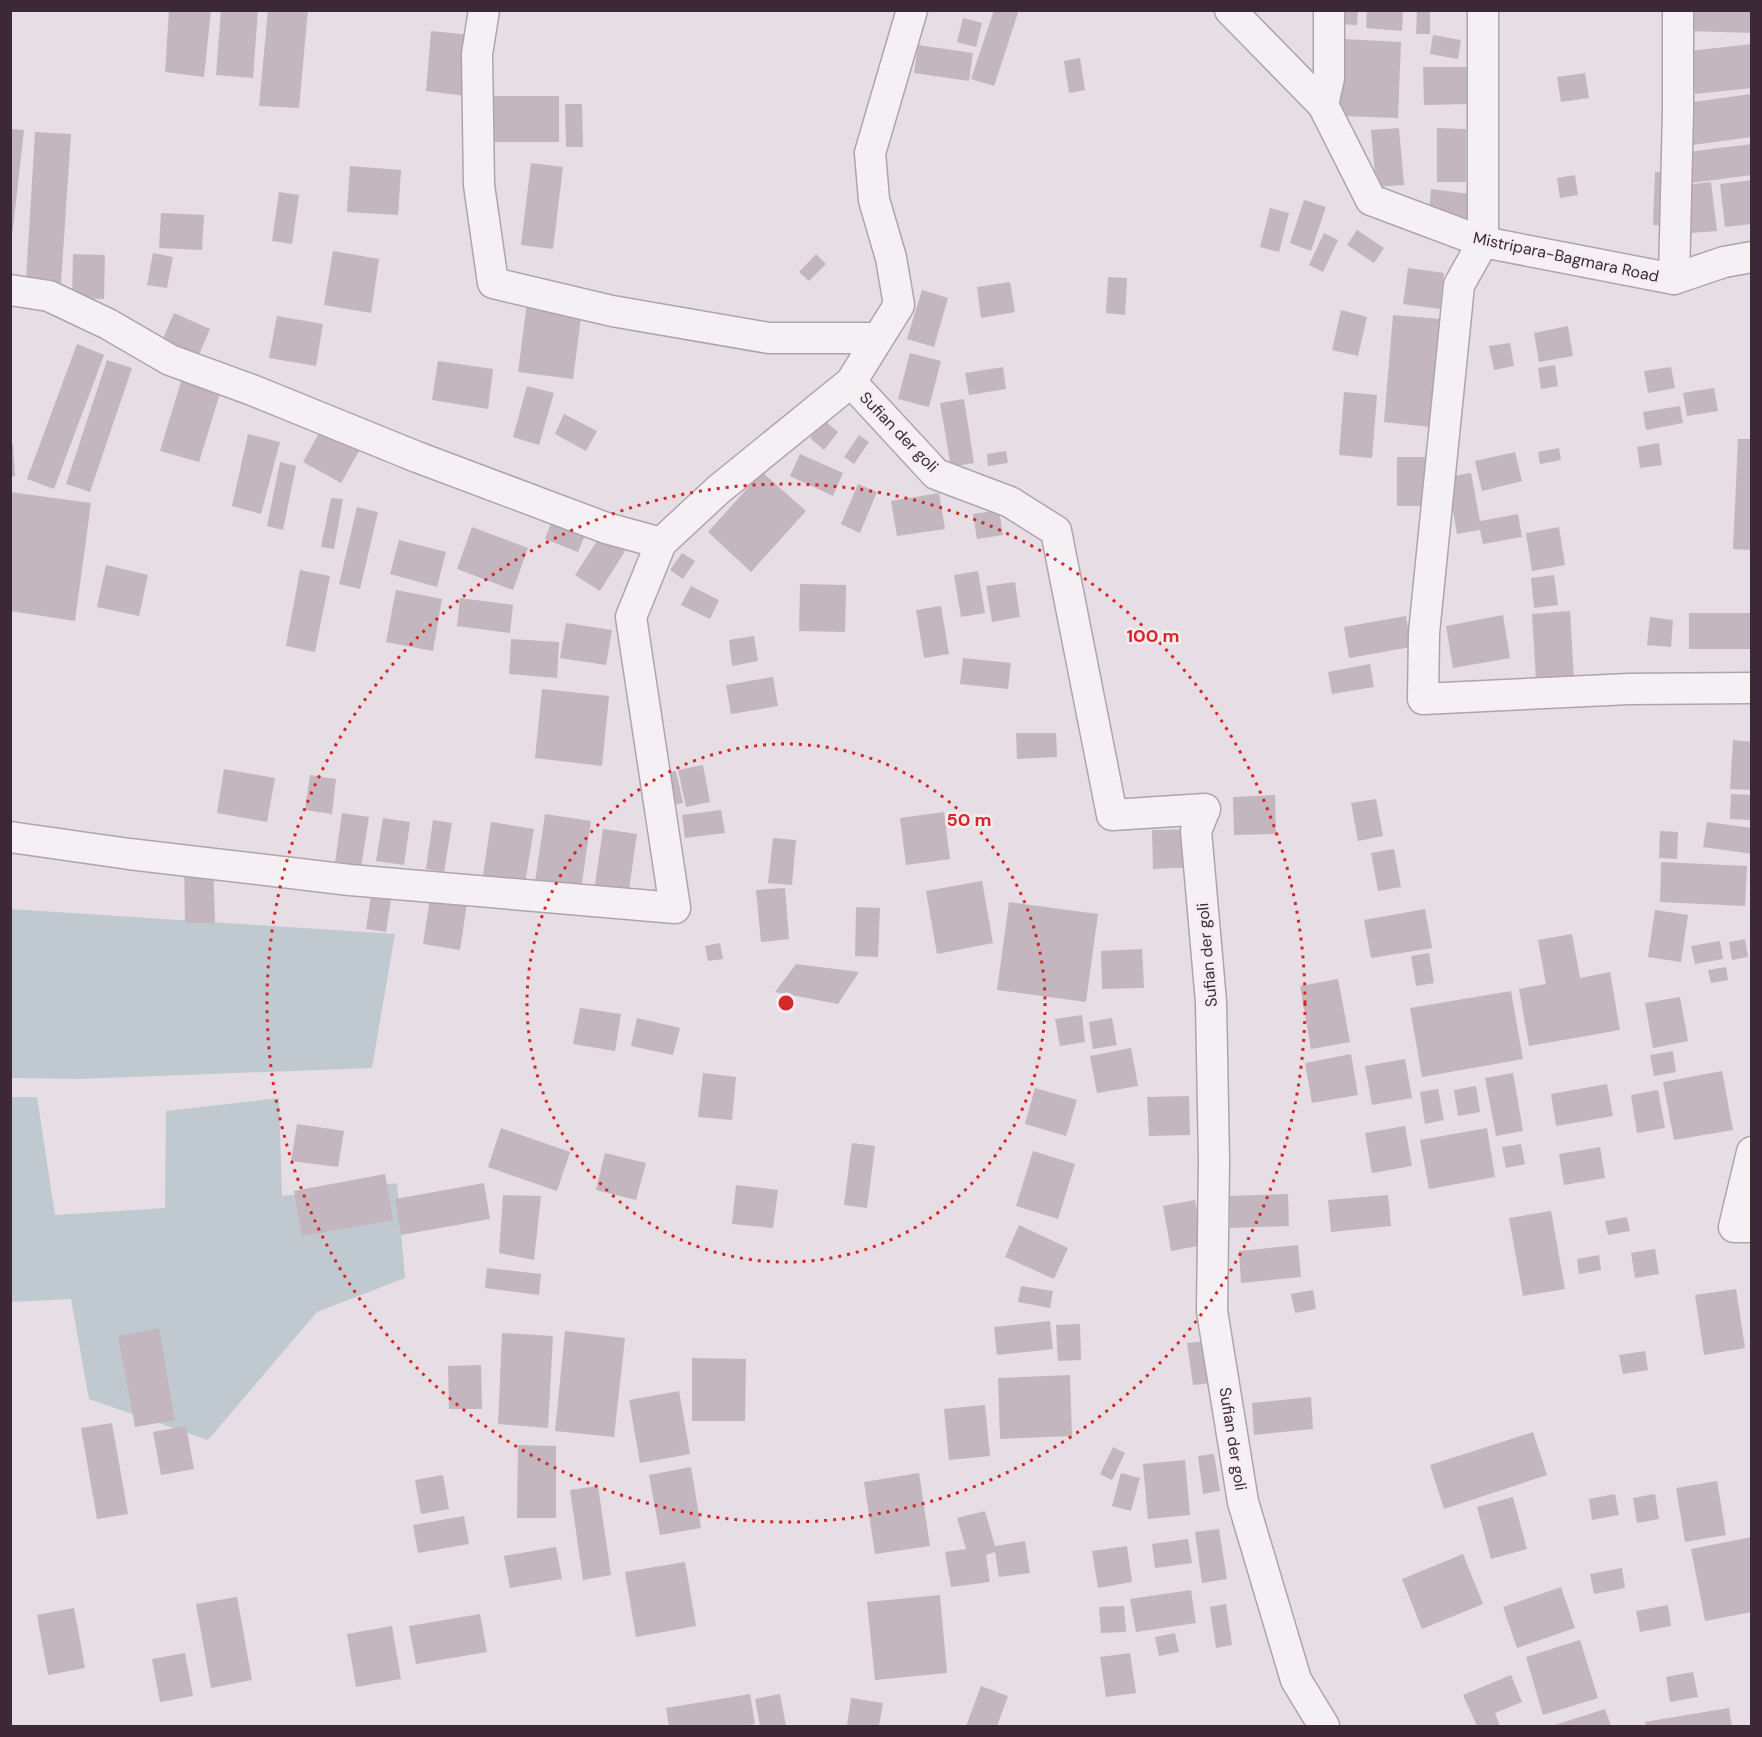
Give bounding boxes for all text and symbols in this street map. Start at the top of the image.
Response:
street label: Mistripara-Bagmara Road [1471,227,1661,287]
street label: Sufian der goli [855,387,943,477]
text: 100 m [1126,624,1180,648]
text: 50 m [946,808,992,832]
street label: Sufian der goli [1192,902,1222,1008]
centre of rings [776,993,796,1013]
street label: Sufian der goli [1214,1386,1252,1492]

